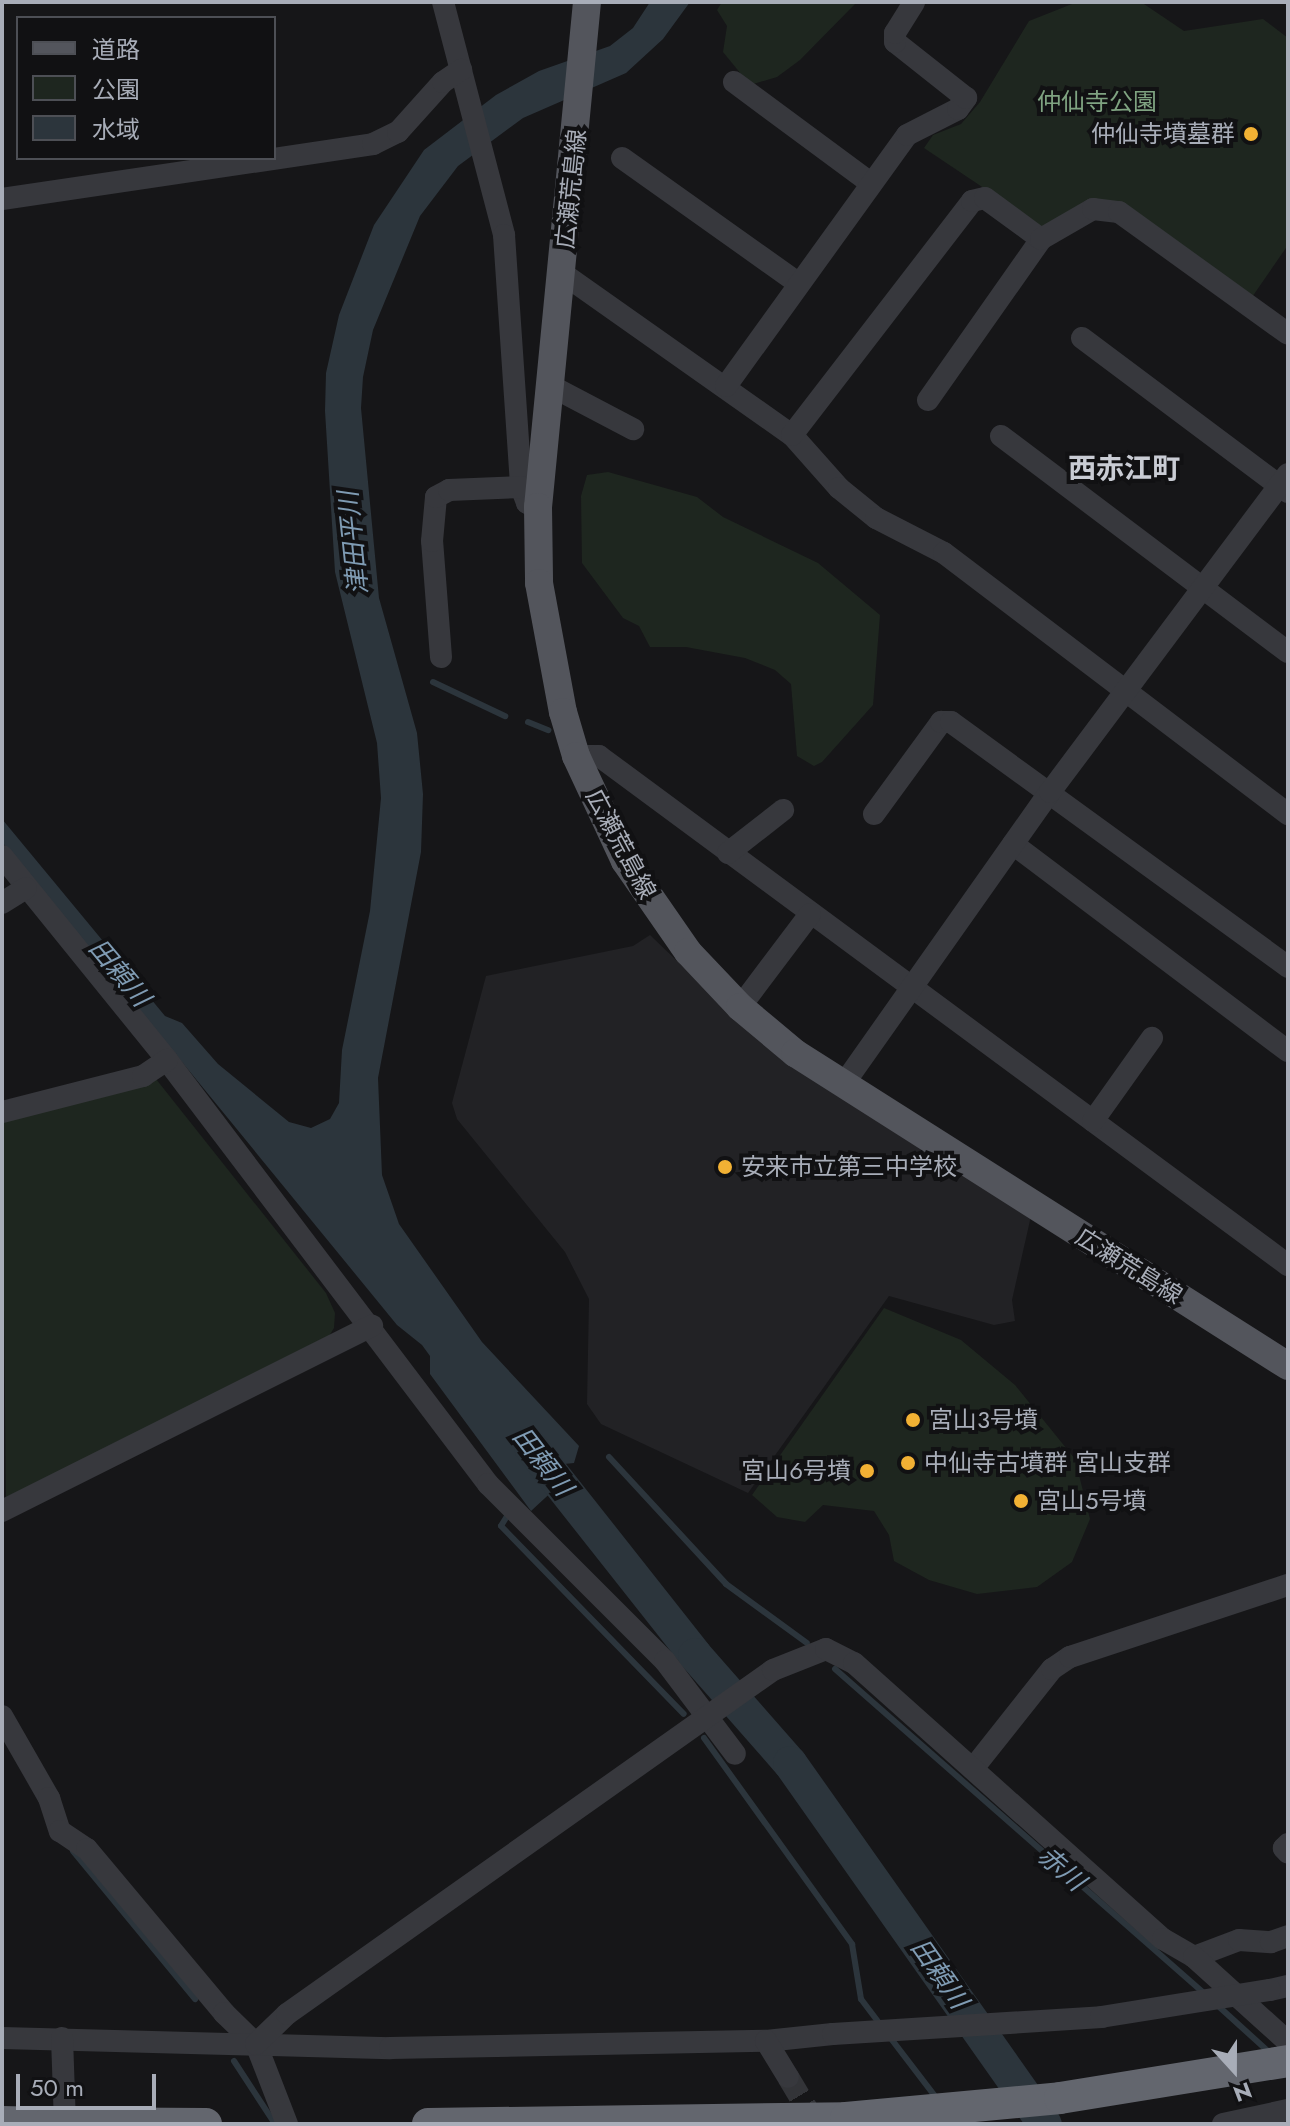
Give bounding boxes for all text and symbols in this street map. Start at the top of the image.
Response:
legend [16,16,276,160]
text: 道路 [92,32,140,67]
text: 公園 [92,72,140,107]
park label: 仲仙寺公園 [1037,88,1157,116]
text: 水域 [92,112,140,147]
place label: 仲仙寺墳墓群 [1091,120,1235,148]
marker: 仲仙寺墳墓群 [1242,125,1260,143]
street label: 広瀬荒島線 [550,128,592,250]
district label: 西赤江町 [1068,452,1180,486]
water label: 津田平川 [333,490,375,596]
street label: 広瀬荒島線 [580,784,662,904]
water label: 田頼川 [82,933,156,1013]
place label: 安来市立第三中学校 [741,1153,957,1181]
marker: 安来市立第三中学校 [716,1158,734,1176]
street label: 広瀬荒島線 [1070,1222,1188,1310]
place label: 宮山3号墳 [929,1406,1038,1434]
marker: 宮山3号墳 [904,1411,922,1429]
water label: 田頼川 [506,1422,578,1502]
place label: 中仙寺古墳群 宮山支群 [924,1449,1171,1477]
marker: 中仙寺古墳群 宮山支群 [899,1454,917,1472]
place label: 宮山6号墳 [741,1457,851,1485]
marker: 宮山6号墳 [858,1462,876,1480]
place label: 宮山5号墳 [1037,1487,1147,1515]
marker: 宮山5号墳 [1012,1492,1030,1510]
water label: 赤川 [1031,1840,1091,1898]
water label: 田頼川 [904,1933,974,2015]
north arrow [1194,2030,1274,2110]
scale bar [20,2058,160,2108]
text: 50 m [30,2070,84,2105]
text: N [1229,2074,1256,2110]

